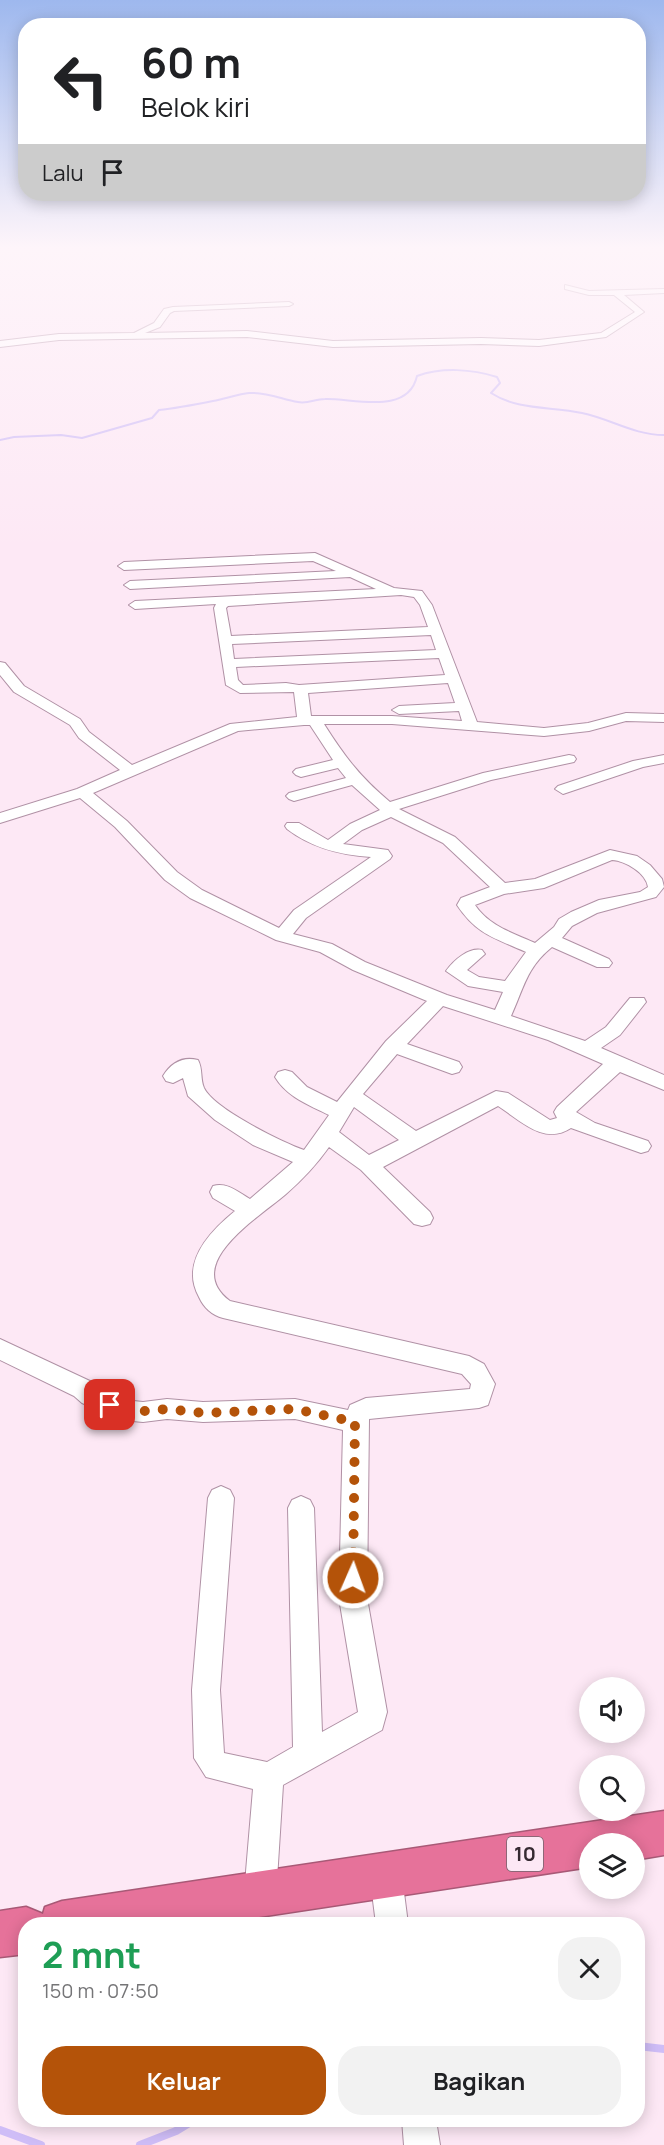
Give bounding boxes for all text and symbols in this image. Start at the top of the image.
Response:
text: 60 m [141,33,241,91]
icon: left [42,42,120,120]
text: Belok kiri [141,88,250,125]
icon: arrive [96,156,129,189]
text: Lalu [42,158,84,188]
pin [84,1379,135,1430]
icon: arrive [93,1388,126,1421]
position arrow [321,1546,385,1610]
map controls [579,1677,645,1899]
button: sound [579,1677,645,1743]
button: search [579,1755,645,1821]
button: layers [579,1833,645,1899]
road number: 10 [507,1837,543,1871]
text: 2 mnt [42,1930,141,1979]
button: close [558,1937,621,2000]
text: 150 m · 07:50 [42,1977,159,2004]
button: Keluar [42,2046,326,2115]
button: Bagikan [338,2046,621,2115]

